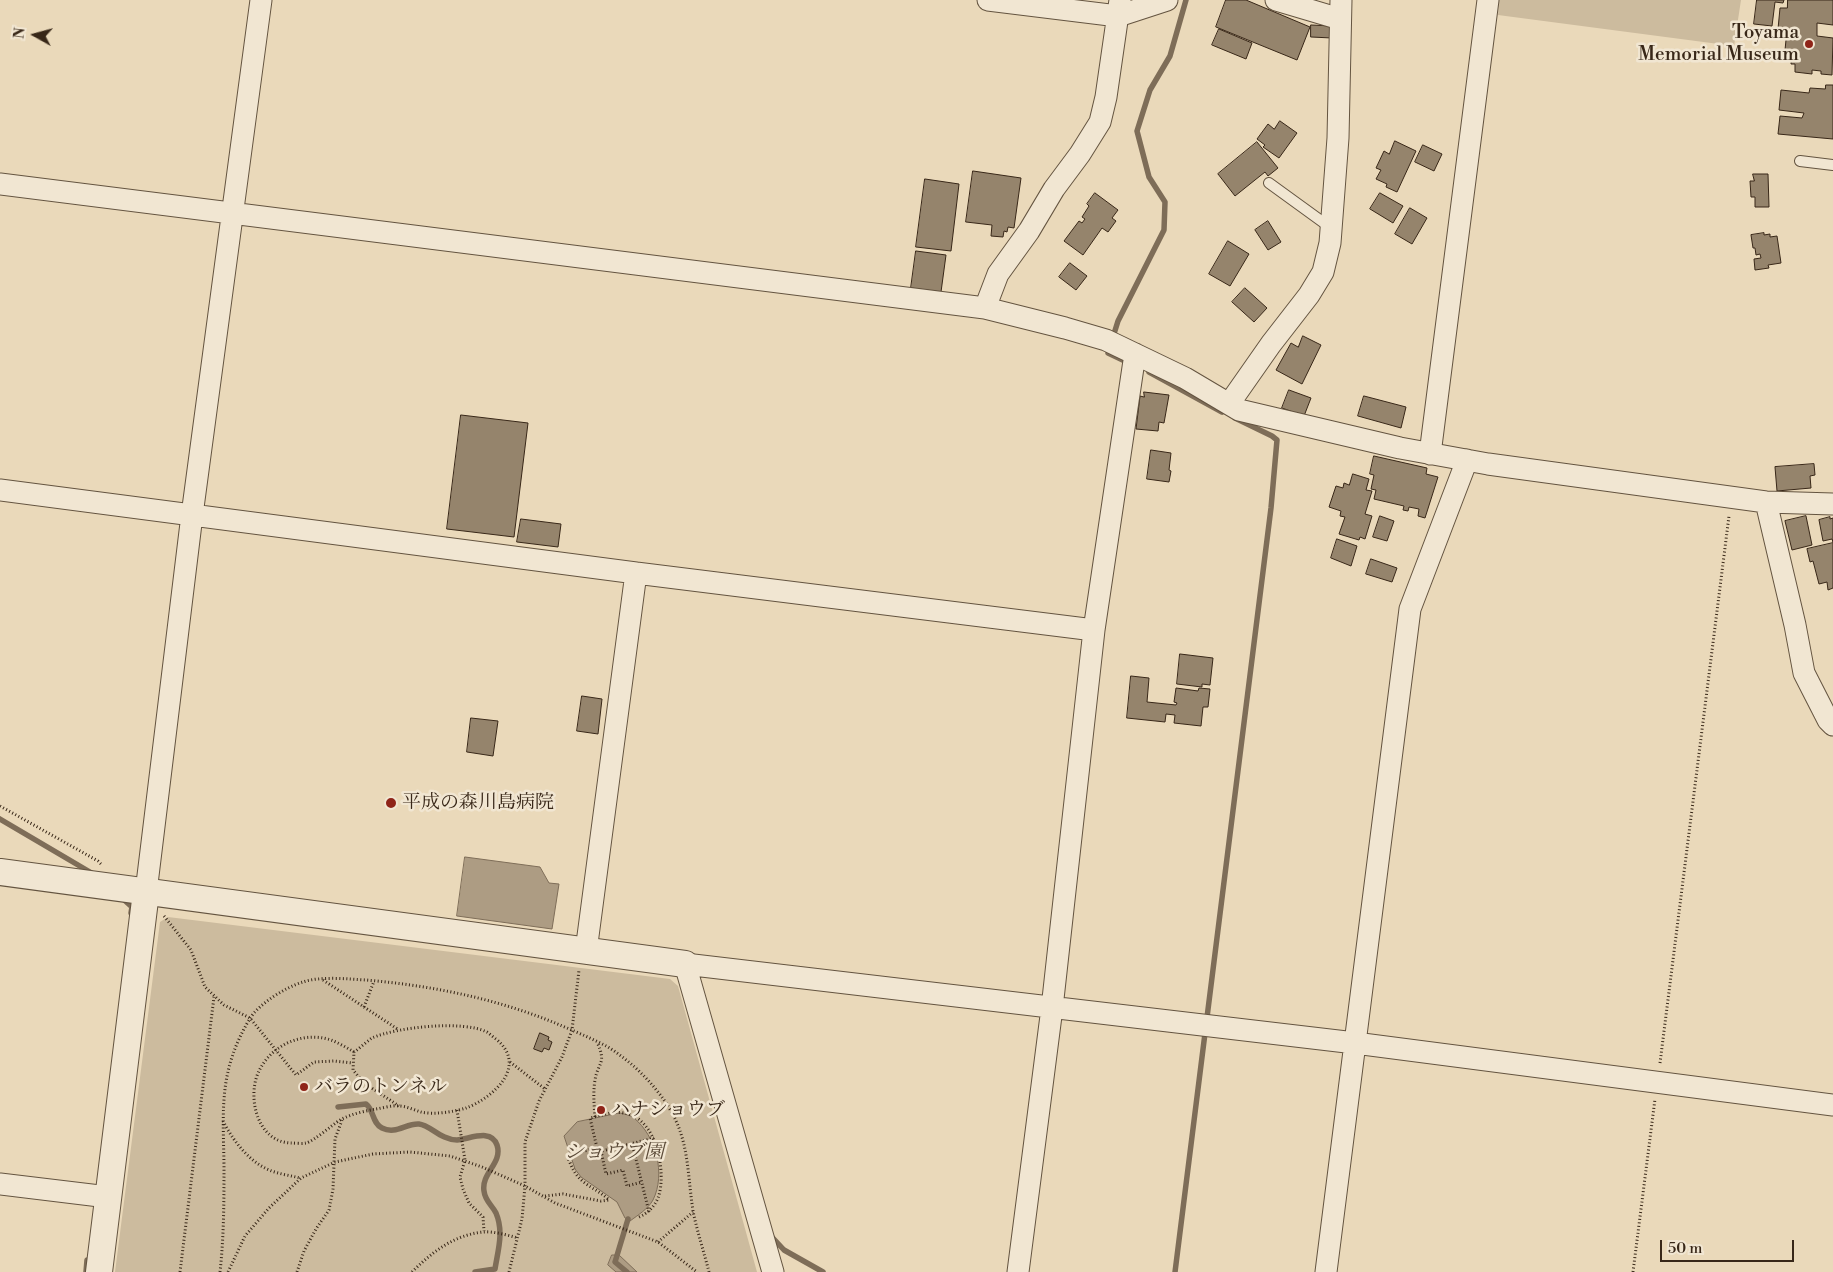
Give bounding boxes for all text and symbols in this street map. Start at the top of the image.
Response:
north arrow [10,10,60,60]
place label: Toyama Memorial Museum [1638,22,1799,66]
text: N [11,27,30,40]
marker: Toyama Memorial Museum [1803,38,1815,50]
place label: 平成の森川島病院 [402,792,554,814]
marker: 平成の森川島病院 [384,796,398,810]
place label: バラのトンネル [314,1076,447,1098]
marker: バラのトンネル [298,1081,310,1093]
place label: ハナショウブ [611,1099,725,1121]
marker: ハナショウブ [595,1104,607,1116]
water label: ショウブ園 [564,1141,664,1165]
scale bar [1663,1230,1797,1262]
text: 50 m [1668,1239,1702,1258]

